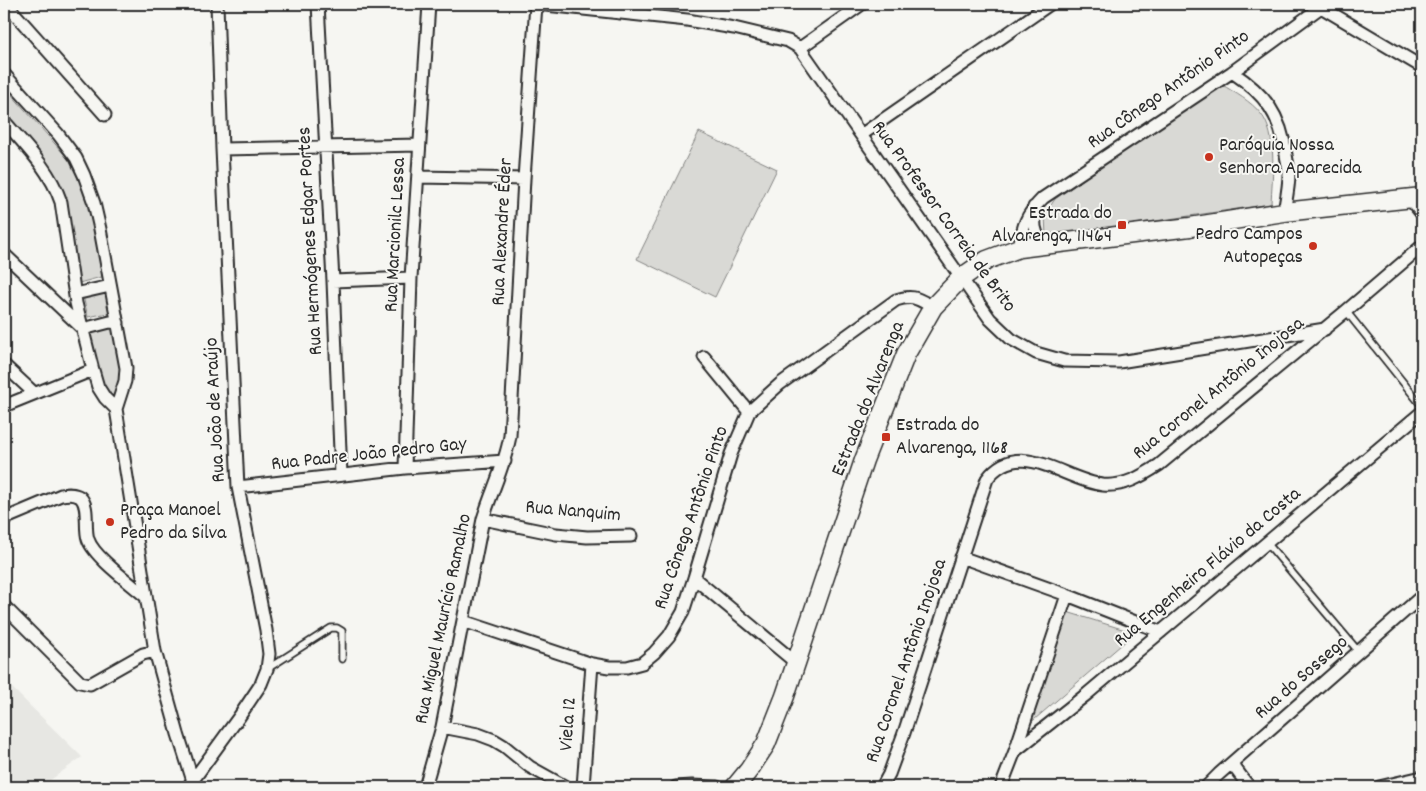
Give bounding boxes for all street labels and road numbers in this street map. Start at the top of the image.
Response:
street label: Rua Cônego Antônio Pinto [1082,23,1256,157]
street label: Rua Professor Correia de Brito [864,115,1022,319]
street label: Rua Hermógenes Edgar Portes [291,126,331,356]
street label: Rua Marcionilc Lessa [378,156,414,313]
street label: Rua Alexandre Éder [485,157,521,306]
street label: Rua Coronel Antônio Inojosa [1127,310,1311,467]
street label: Estrada do Alvarenga [825,317,913,481]
street label: Rua João de Araújo [198,337,234,483]
street label: Rua Cônego Antônio Pinto [647,422,737,614]
street label: Rua Padre João Pedro Gay [270,431,469,479]
street label: Rua Engenheiro Flávio da Costa [1108,481,1308,655]
street label: Rua Nanquim [524,494,622,530]
street label: Rua Miguel Maurício Ramalho [408,511,480,727]
street label: Rua Coronel Antônio Inojosa [859,555,955,767]
street label: Rua do Sossego [1249,629,1355,727]
street label: Viela 12 [553,696,585,752]

